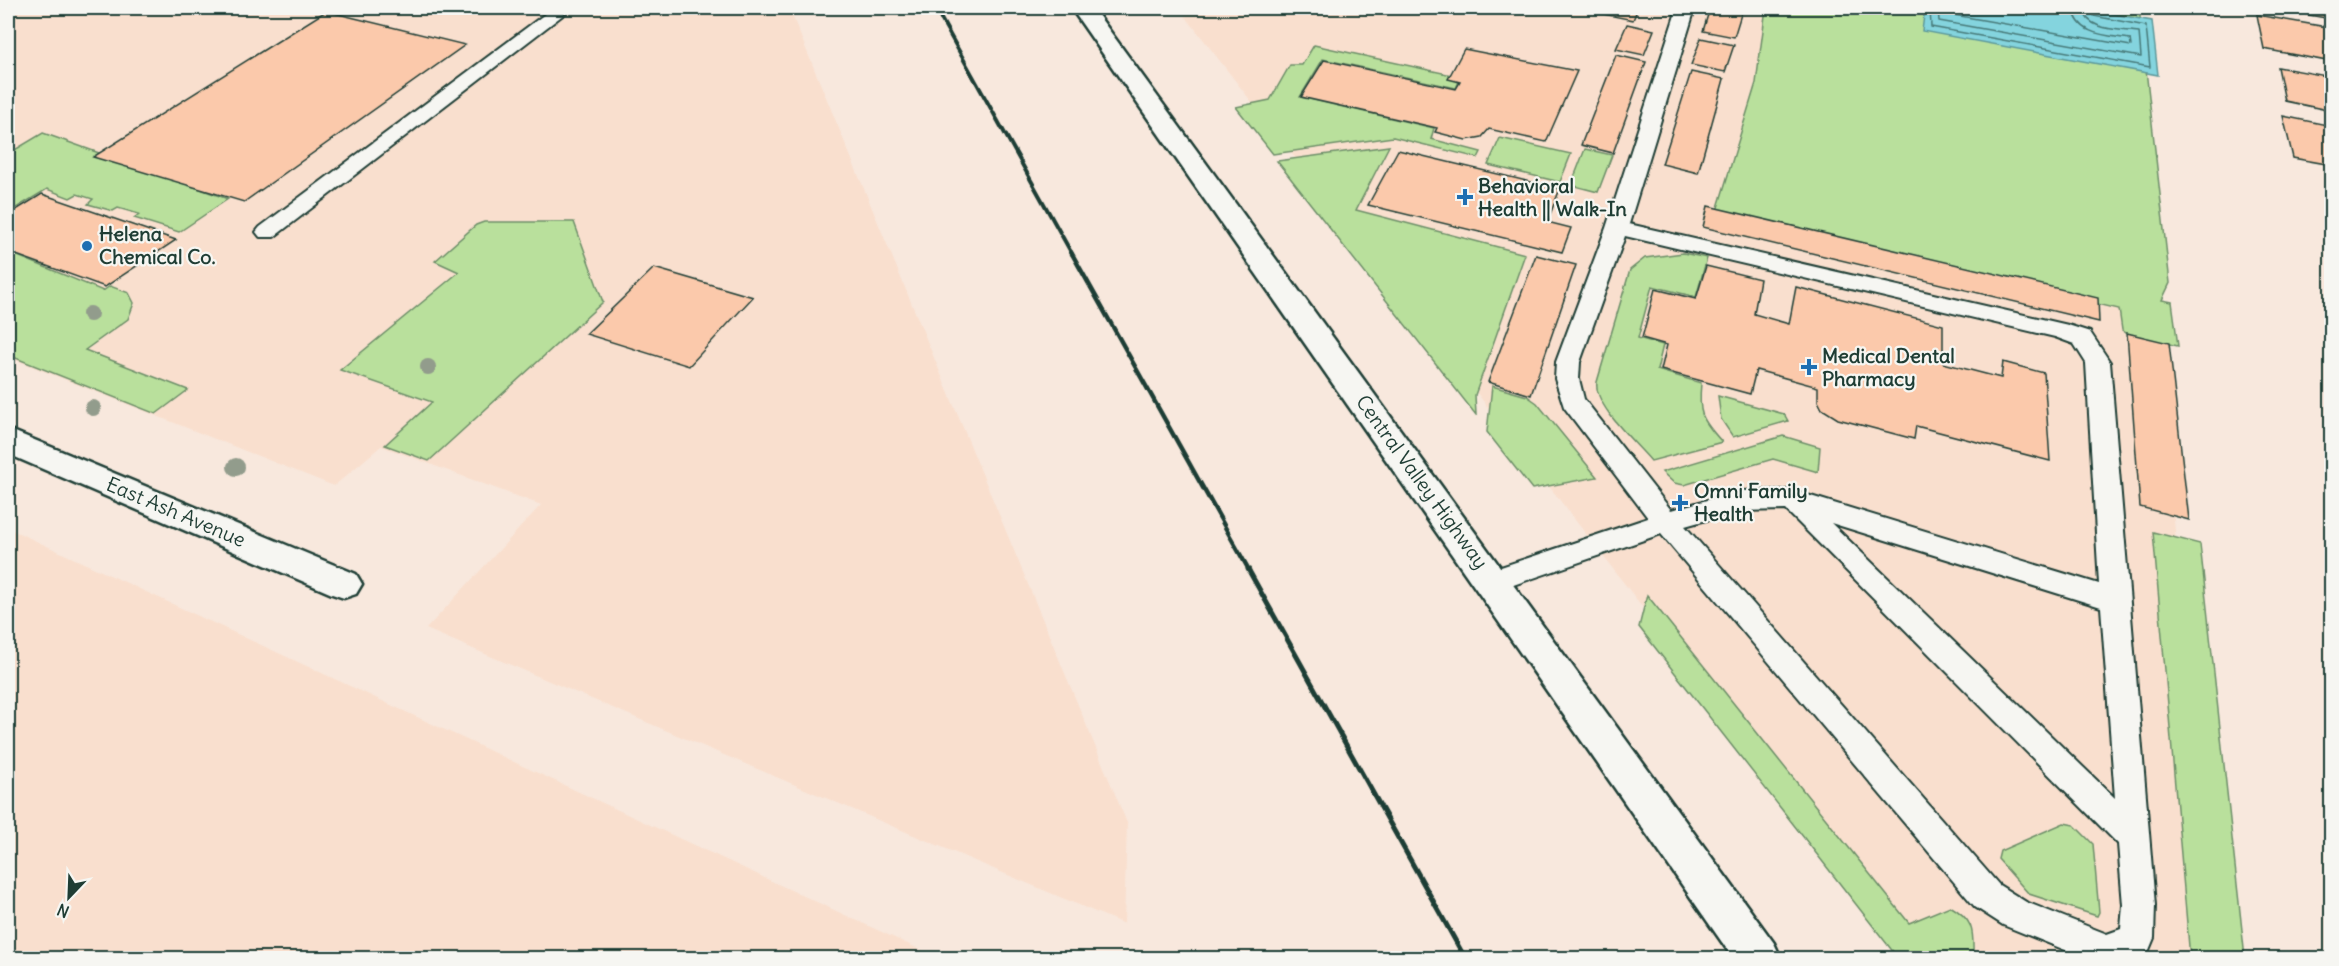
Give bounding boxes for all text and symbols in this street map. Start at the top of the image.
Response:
place label: Behavioral Health || Walk-In [1478,173,1627,222]
marker: Behavioral Health || Walk-In [1456,188,1474,206]
place label: Helena Chemical Co. [99,221,216,269]
marker: Helena Chemical Co. [80,239,94,253]
place label: Medical Dental Pharmacy [1822,343,1955,391]
marker: Medical Dental Pharmacy [1800,358,1818,376]
street label: Central Valley Highway [1351,390,1494,574]
street label: East Ash Avenue [103,471,250,552]
place label: Omni Family Health [1694,478,1808,526]
marker: Omni Family Health [1671,494,1689,512]
north arrow [39,867,99,927]
text: N [54,899,72,922]

